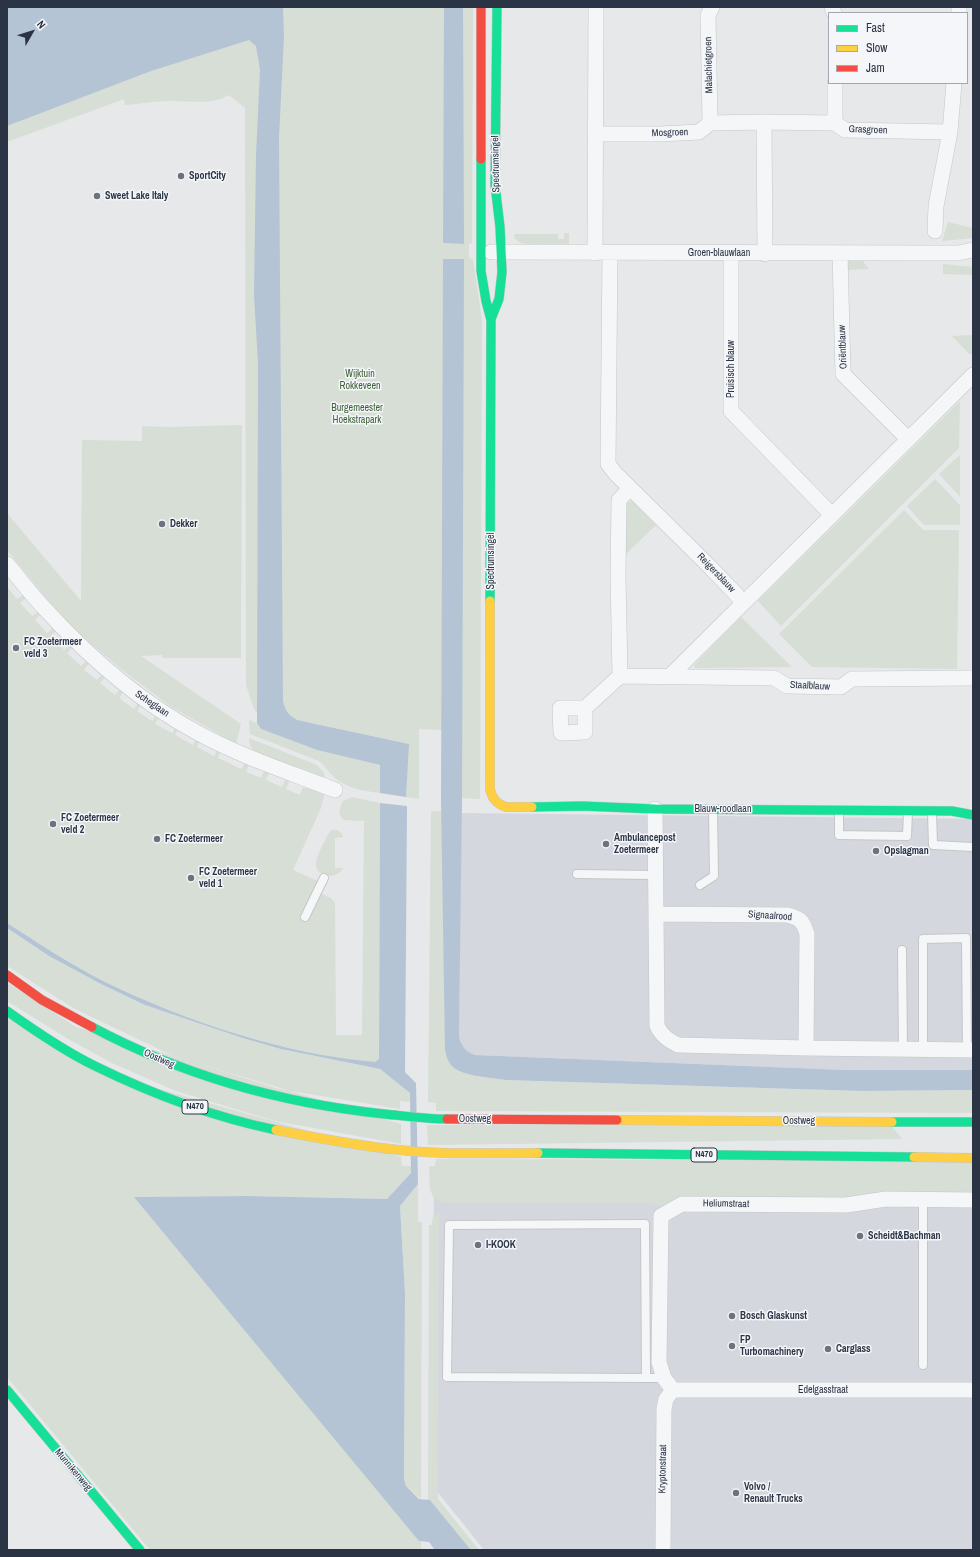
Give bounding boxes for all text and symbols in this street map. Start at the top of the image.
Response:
north arrow [12,12,52,52]
legend [828,12,968,84]
text: N [34,18,49,31]
text: Fast [866,20,885,36]
street label: Malachietgroen [703,37,715,93]
text: Slow [866,40,887,56]
text: Jam [866,60,885,76]
street label: Grasgroen [848,123,888,137]
street label: Mosgroen [652,126,688,140]
street label: Spectrumsingel [490,135,502,193]
place label: SportCity [189,170,226,182]
marker: SportCity [176,171,186,181]
place label: Sweet Lake Italy [105,190,168,202]
marker: Sweet Lake Italy [92,191,102,201]
street label: Groen-blauwlaan [688,247,750,259]
street label: Oriëntblauw [836,325,850,369]
street label: Pruisisch blauw [725,340,737,398]
park label: Wijktuin Rokkeveen [339,368,381,392]
park label: Burgemeester Hoekstrapark [331,402,383,426]
place label: Dekker [170,518,197,530]
marker: Dekker [157,519,167,529]
street label: Spectrumsingel [485,533,497,589]
street label: Reigersblauw [694,551,738,595]
place label: FC Zoetermeer veld 3 [24,636,82,660]
marker: FC Zoetermeer veld 3 [11,643,21,653]
street label: Staalblauw [790,679,830,693]
street label: Scheglaan [133,688,171,720]
street label: Blauw-roodlaan [695,803,751,815]
place label: FC Zoetermeer veld 2 [61,812,119,836]
marker: FC Zoetermeer veld 2 [48,819,58,829]
place label: Ambulancepost Zoetermeer [614,832,676,856]
place label: FC Zoetermeer [165,833,223,845]
marker: FC Zoetermeer [152,834,162,844]
marker: Ambulancepost Zoetermeer [601,839,611,849]
place label: Opslagman [884,845,929,857]
marker: Opslagman [871,846,881,856]
place label: FC Zoetermeer veld 1 [199,866,257,890]
marker: FC Zoetermeer veld 1 [186,873,196,883]
street label: Signaalrood [748,908,792,924]
street label: Oostweg [142,1047,176,1071]
road number: N470 [182,1100,208,1114]
street label: Oostweg [459,1113,491,1125]
street label: Oostweg [783,1115,815,1127]
road number: N470 [691,1148,717,1162]
street label: Heliumstraat [703,1198,749,1210]
place label: Scheidt&Bachman [868,1230,940,1242]
marker: Scheidt&Bachman [855,1231,865,1241]
place label: I-KOOK [486,1239,516,1251]
marker: I-KOOK [473,1240,483,1250]
place label: Bosch Glaskunst [740,1310,807,1322]
marker: Bosch Glaskunst [727,1311,737,1321]
place label: FP Turbomachinery [740,1334,804,1358]
marker: FP Turbomachinery [727,1341,737,1351]
place label: Carglass [836,1343,871,1355]
marker: Carglass [823,1344,833,1354]
street label: Edelgasstraat [798,1384,848,1396]
street label: Kryptonstraat [657,1445,669,1493]
street label: Munnikenweg [52,1447,94,1493]
place label: Volvo / Renault Trucks [744,1481,803,1504]
marker: Volvo / Renault Trucks [731,1488,741,1498]

